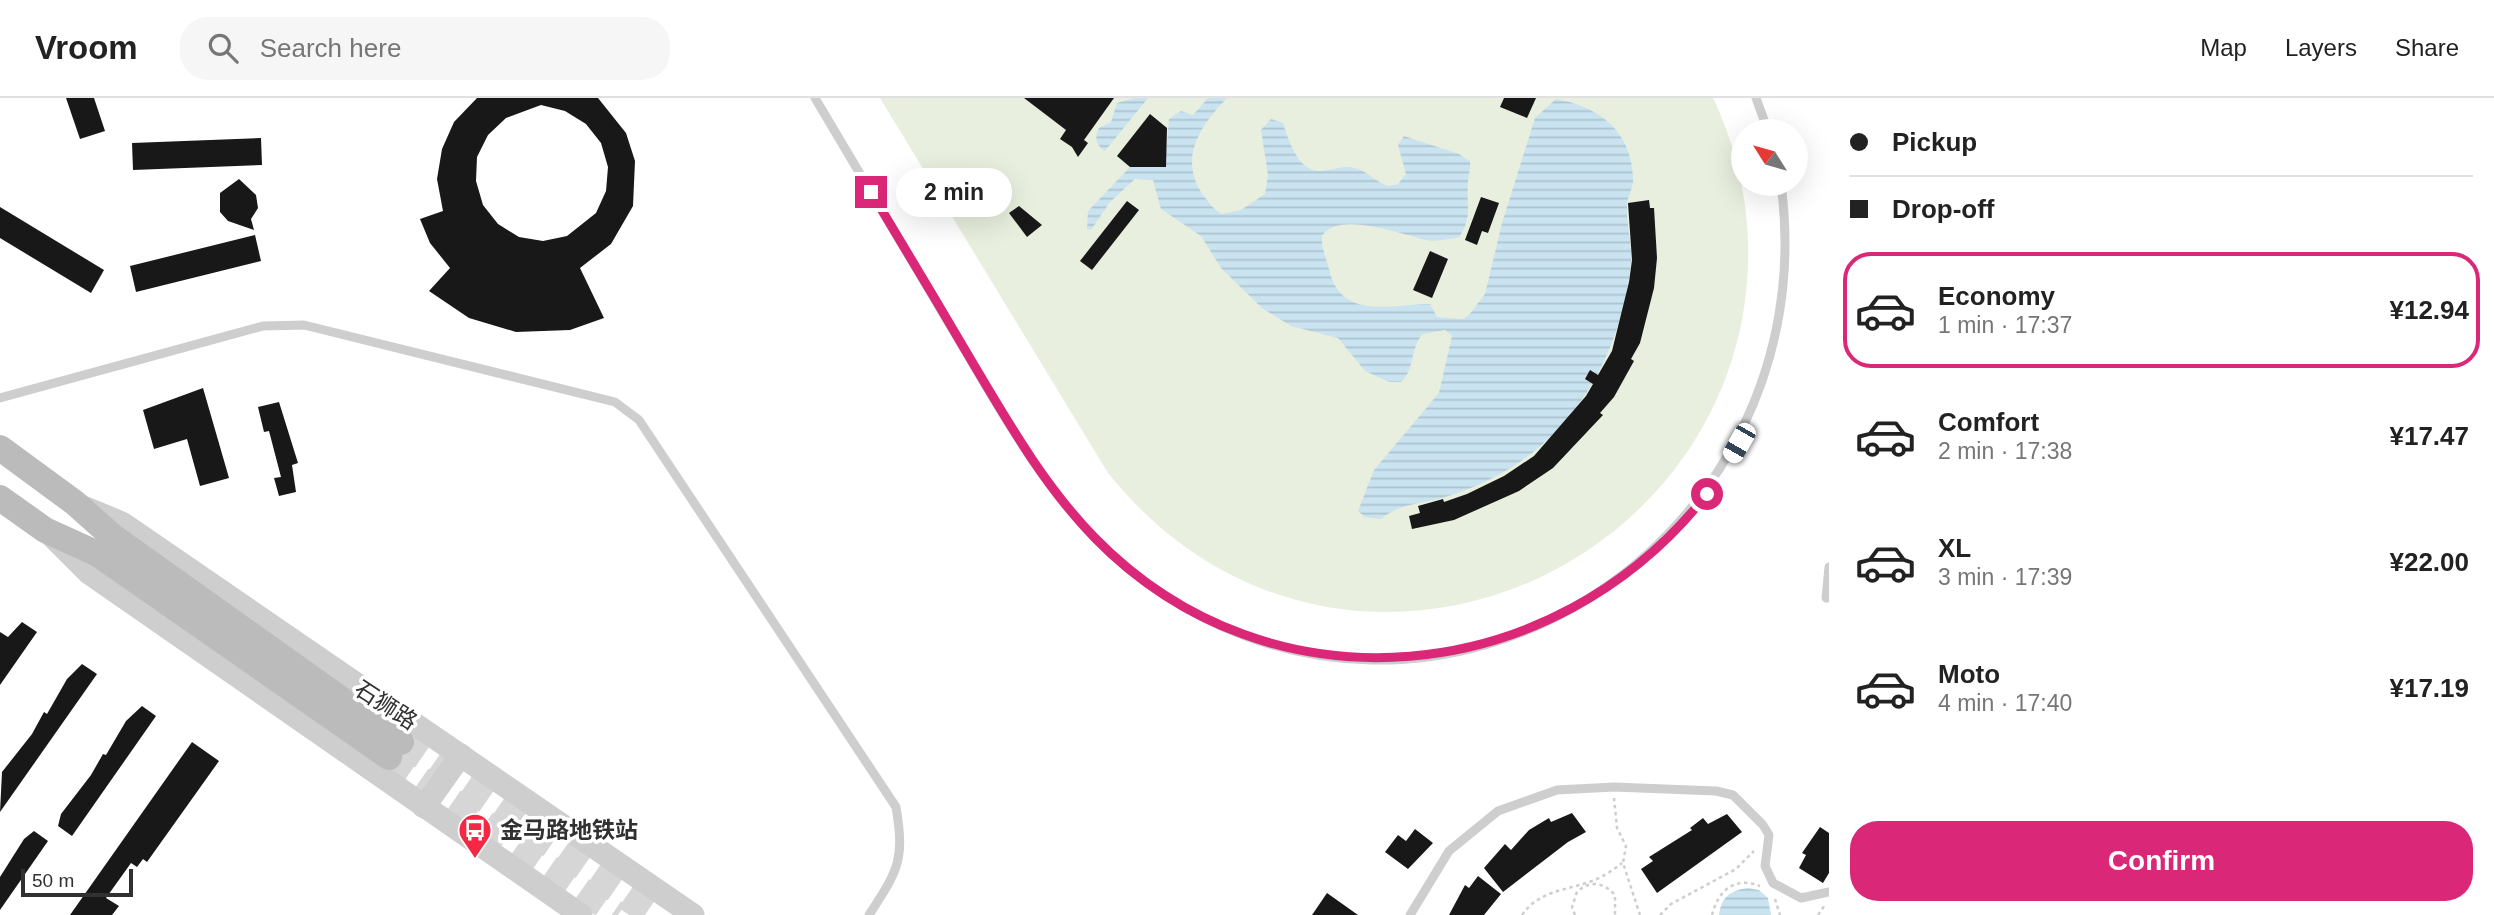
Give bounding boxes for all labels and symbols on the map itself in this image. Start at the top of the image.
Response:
north arrow [1731,119,1808,196]
callout: 2 min [896,168,1011,217]
route end [855,176,887,208]
car [1720,420,1759,466]
route start [1691,478,1723,510]
street label: 石狮路 [350,675,422,735]
bus stop icon: 金马路地铁站 [456,811,494,860]
place label: 金马路地铁站 [500,817,638,843]
scale bar [21,866,133,898]

